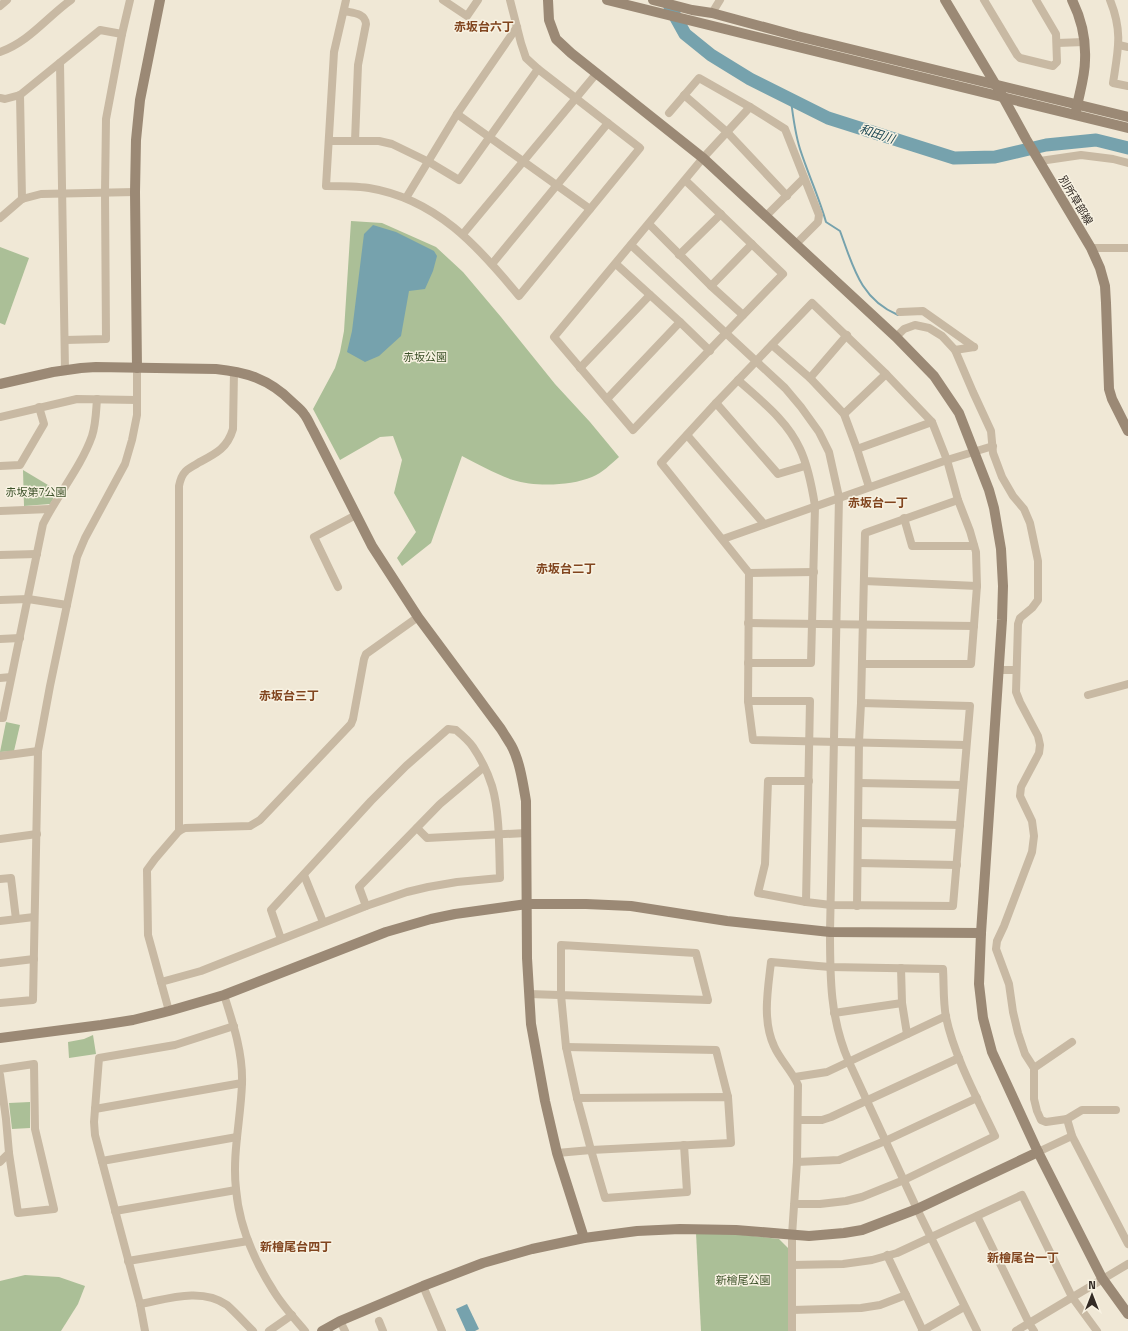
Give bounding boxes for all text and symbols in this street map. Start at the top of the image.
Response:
district label: 赤坂台六丁 [454,17,514,36]
water label: 和田川 [857,119,899,149]
street label: 別所草部線 [1055,172,1097,228]
park label: 赤坂公園 [403,349,447,365]
park label: 赤坂第7公園 [5,484,67,500]
district label: 赤坂台一丁 [848,493,908,512]
district label: 赤坂台二丁 [536,559,596,578]
district label: 赤坂台三丁 [259,686,319,705]
district label: 新檜尾台四丁 [260,1237,332,1256]
district label: 新檜尾台一丁 [987,1248,1059,1267]
park label: 新檜尾公園 [716,1272,771,1288]
north arrow [1072,1275,1112,1315]
text: N [1088,1277,1096,1293]

